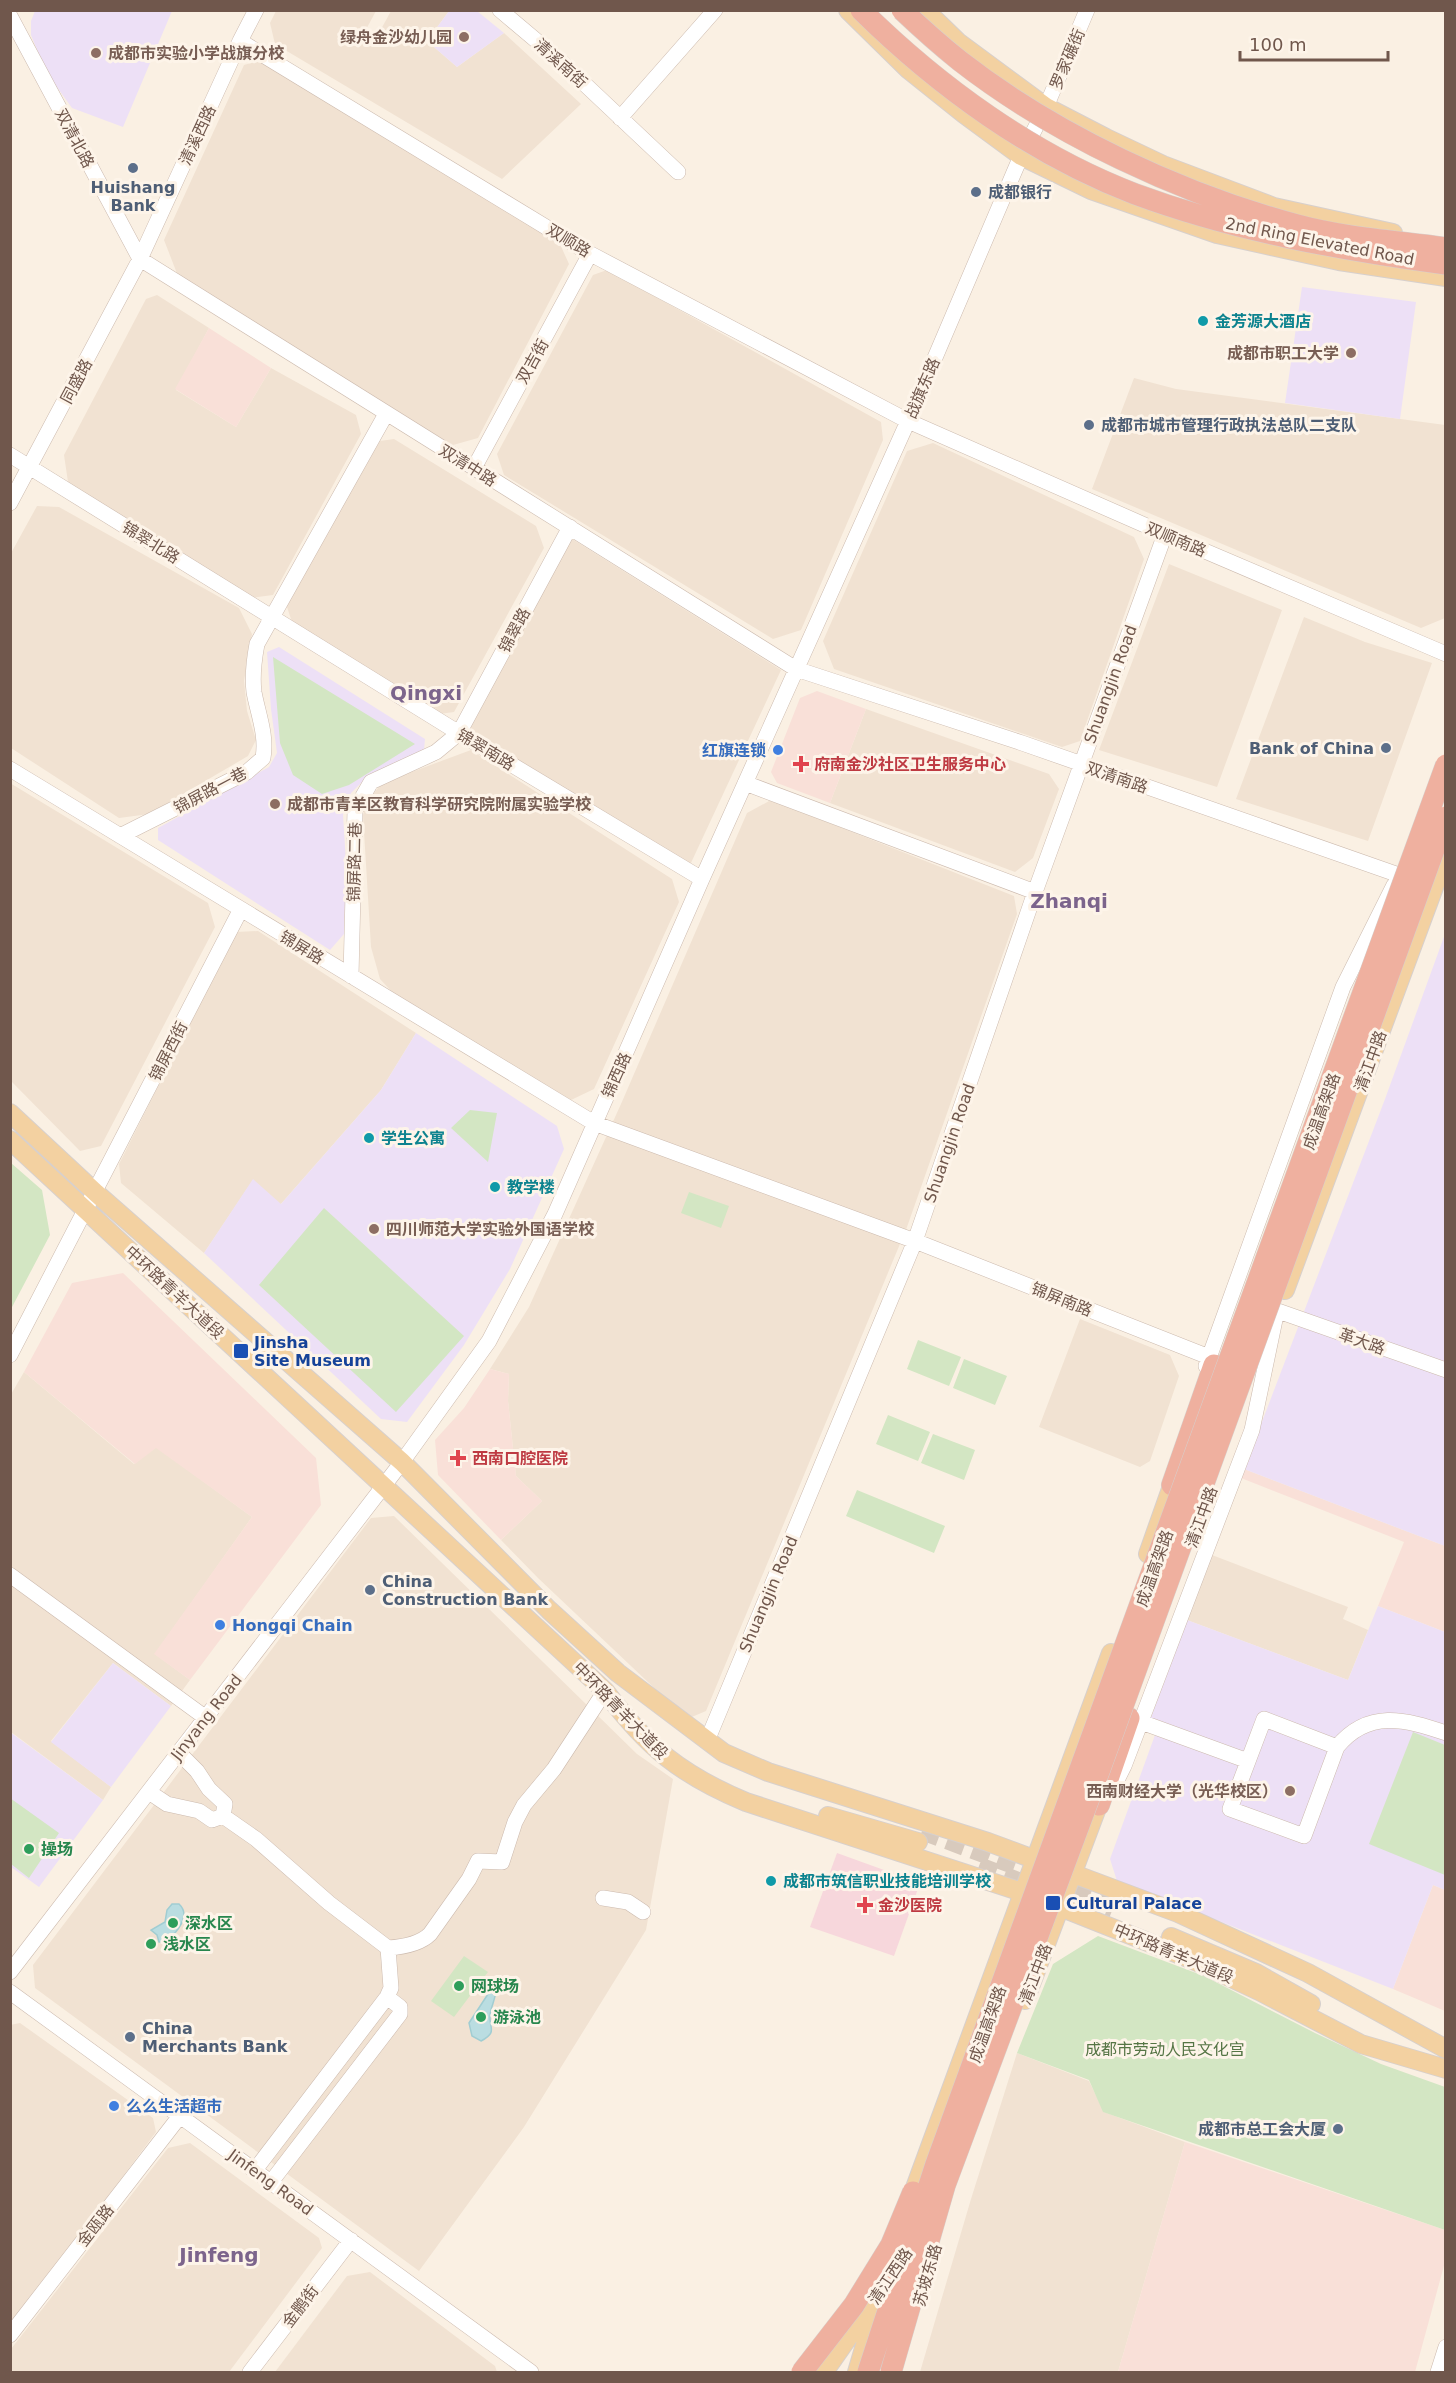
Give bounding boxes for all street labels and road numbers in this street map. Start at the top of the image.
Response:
street label: 罗家碾街 [1046,26,1089,92]
street label: 清溪南街 [531,35,591,92]
street label: 清溪西路 [175,102,220,168]
street label: 双清北路 [51,106,98,171]
street label: 2nd Ring Elevated Road [1224,214,1416,269]
street label: 双顺路 [543,220,594,261]
street label: 双吉街 [512,336,552,387]
street label: 战旗东路 [901,355,944,421]
street label: 同盛路 [57,356,96,407]
street label: 双清中路 [436,440,500,490]
street label: 锦翠北路 [119,517,183,567]
street label: 双顺南路 [1143,518,1209,561]
street label: 锦翠路 [495,605,534,656]
street label: Shuangjin Road [1080,622,1141,746]
street label: 锦翠南路 [453,725,518,774]
street label: 双清南路 [1083,758,1150,797]
street label: 锦屏路一巷 [170,763,250,818]
street label: 锦屏路二巷 [344,822,365,902]
street label: 锦屏路 [276,927,327,968]
street label: 锦屏西街 [145,1018,191,1084]
street label: 清江中路 [1351,1028,1390,1094]
street label: 锦西路 [598,1049,635,1101]
street label: 成温高架路 [1299,1070,1344,1152]
street label: Shuangjin Road [920,1081,979,1205]
street label: 中环路青羊大道段 [121,1242,228,1343]
street label: 锦屏南路 [1029,1279,1095,1320]
street label: 革大路 [1336,1324,1388,1359]
street label: 清江中路 [1182,1484,1221,1550]
street label: 成温高架路 [1132,1527,1177,1609]
street label: Shuangjin Road [735,1533,802,1655]
street label: 中环路青羊大道段 [569,1658,672,1763]
street label: Jinyang Road [166,1670,246,1765]
street label: 中环路青羊大道段 [1111,1920,1236,1987]
street label: 清江中路 [1015,1941,1056,2007]
street label: 成温高架路 [965,1983,1010,2065]
street label: Jinfeng Road [224,2145,317,2220]
street label: 金瓯路 [73,2201,118,2250]
street label: 苏坡东路 [910,2242,945,2309]
street label: 清江西路 [865,2244,916,2308]
street label: 金鹏街 [278,2281,322,2331]

